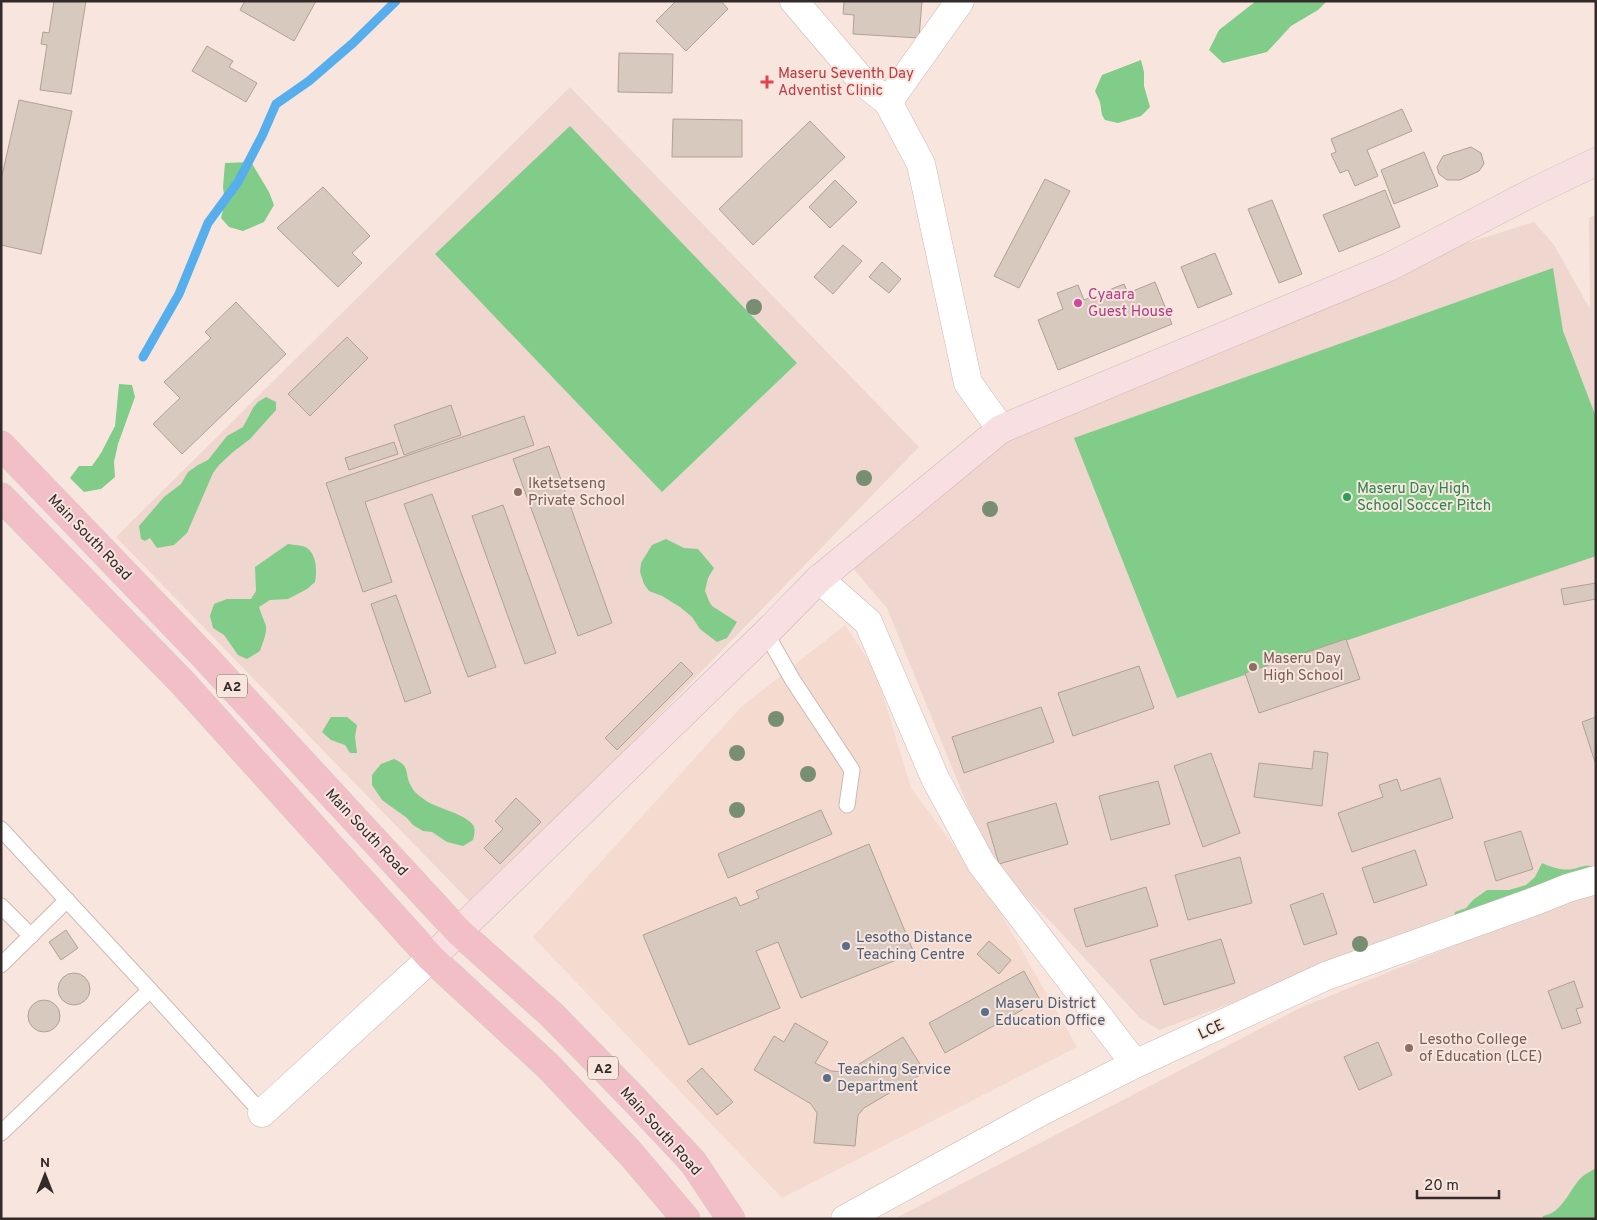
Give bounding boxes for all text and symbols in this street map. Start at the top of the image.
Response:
place label: Maseru Seventh Day Adventist Clinic [778,65,914,101]
marker: Maseru Seventh Day Adventist Clinic [760,75,774,89]
place label: Cyaara Guest House [1088,286,1173,322]
marker: Cyaara Guest House [1072,297,1084,309]
place label: Iketsetseng Private School [528,475,625,511]
place label: Maseru Day High School Soccer Pitch [1357,480,1491,516]
marker: Iketsetseng Private School [512,486,524,498]
street label: Main South Road [43,491,135,585]
marker: Maseru Day High School Soccer Pitch [1341,491,1353,503]
place label: Maseru Day High School [1263,650,1344,686]
marker: Maseru Day High School [1247,661,1259,673]
road number: A2 [217,674,247,698]
street label: Main South Road [320,785,411,881]
place label: Lesotho Distance Teaching Centre [856,929,972,965]
marker: Lesotho Distance Teaching Centre [840,940,852,952]
place label: Maseru District Education Office [995,995,1105,1031]
marker: Maseru District Education Office [979,1006,991,1018]
street label: LCE [1196,1016,1228,1045]
place label: Lesotho College of Education (LCE) [1419,1031,1542,1067]
marker: Lesotho College of Education (LCE) [1403,1042,1415,1054]
road number: A2 [588,1056,618,1080]
place label: Teaching Service Department [837,1061,951,1097]
marker: Teaching Service Department [821,1072,833,1084]
street label: Main South Road [615,1084,705,1180]
north arrow [20,1150,70,1200]
text: N [40,1155,50,1172]
scale bar [1417,1168,1500,1200]
text: 20 m [1424,1177,1459,1196]

